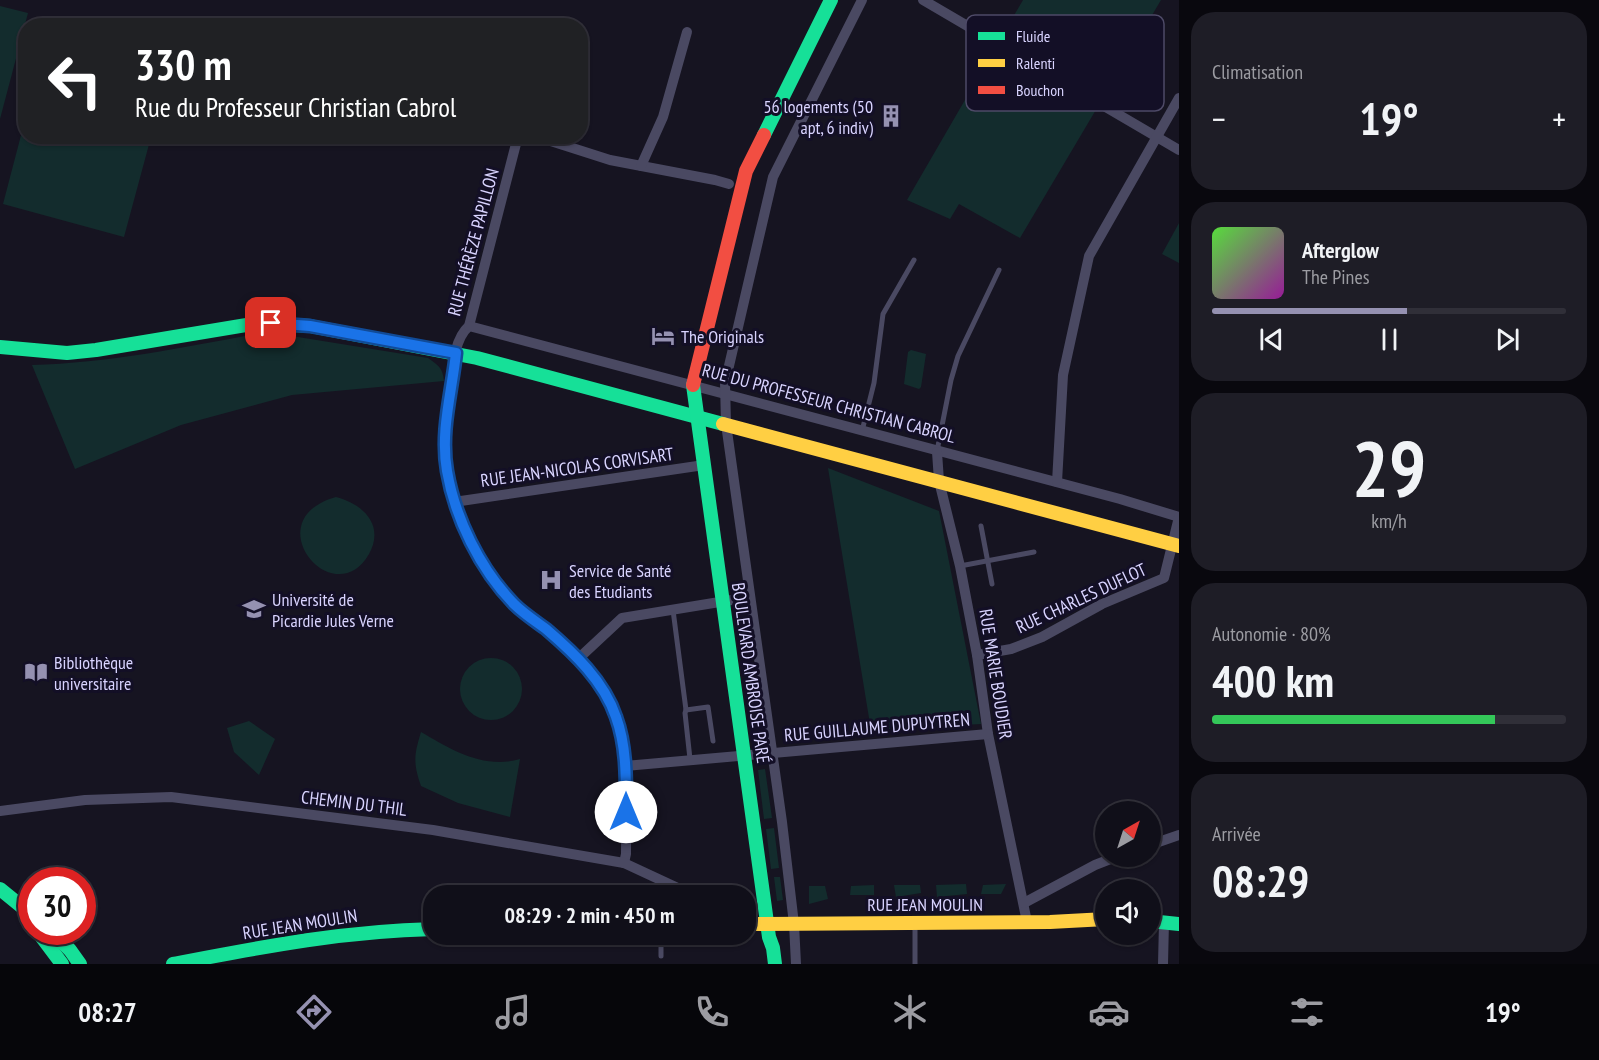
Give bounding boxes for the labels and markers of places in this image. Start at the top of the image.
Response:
place label: 56 logements (50 apt, 6 indiv) [764,95,874,139]
building icon: 56 logements (50 apt, 6 indiv) [878,103,904,129]
pin [245,297,296,348]
hotel icon: The Originals [650,323,676,349]
place label: The Originals [681,325,764,348]
place label: Service de Santé des Etudiants [569,559,671,603]
hospital icon: Service de Santé des Etudiants [538,567,564,593]
place label: Université de Picardie Jules Verne [272,588,394,632]
school or university icon: Université de Picardie Jules Verne [241,596,267,622]
place label: Bibliothèque universitaire [54,651,133,695]
library icon: Bibliothèque universitaire [23,659,49,685]

